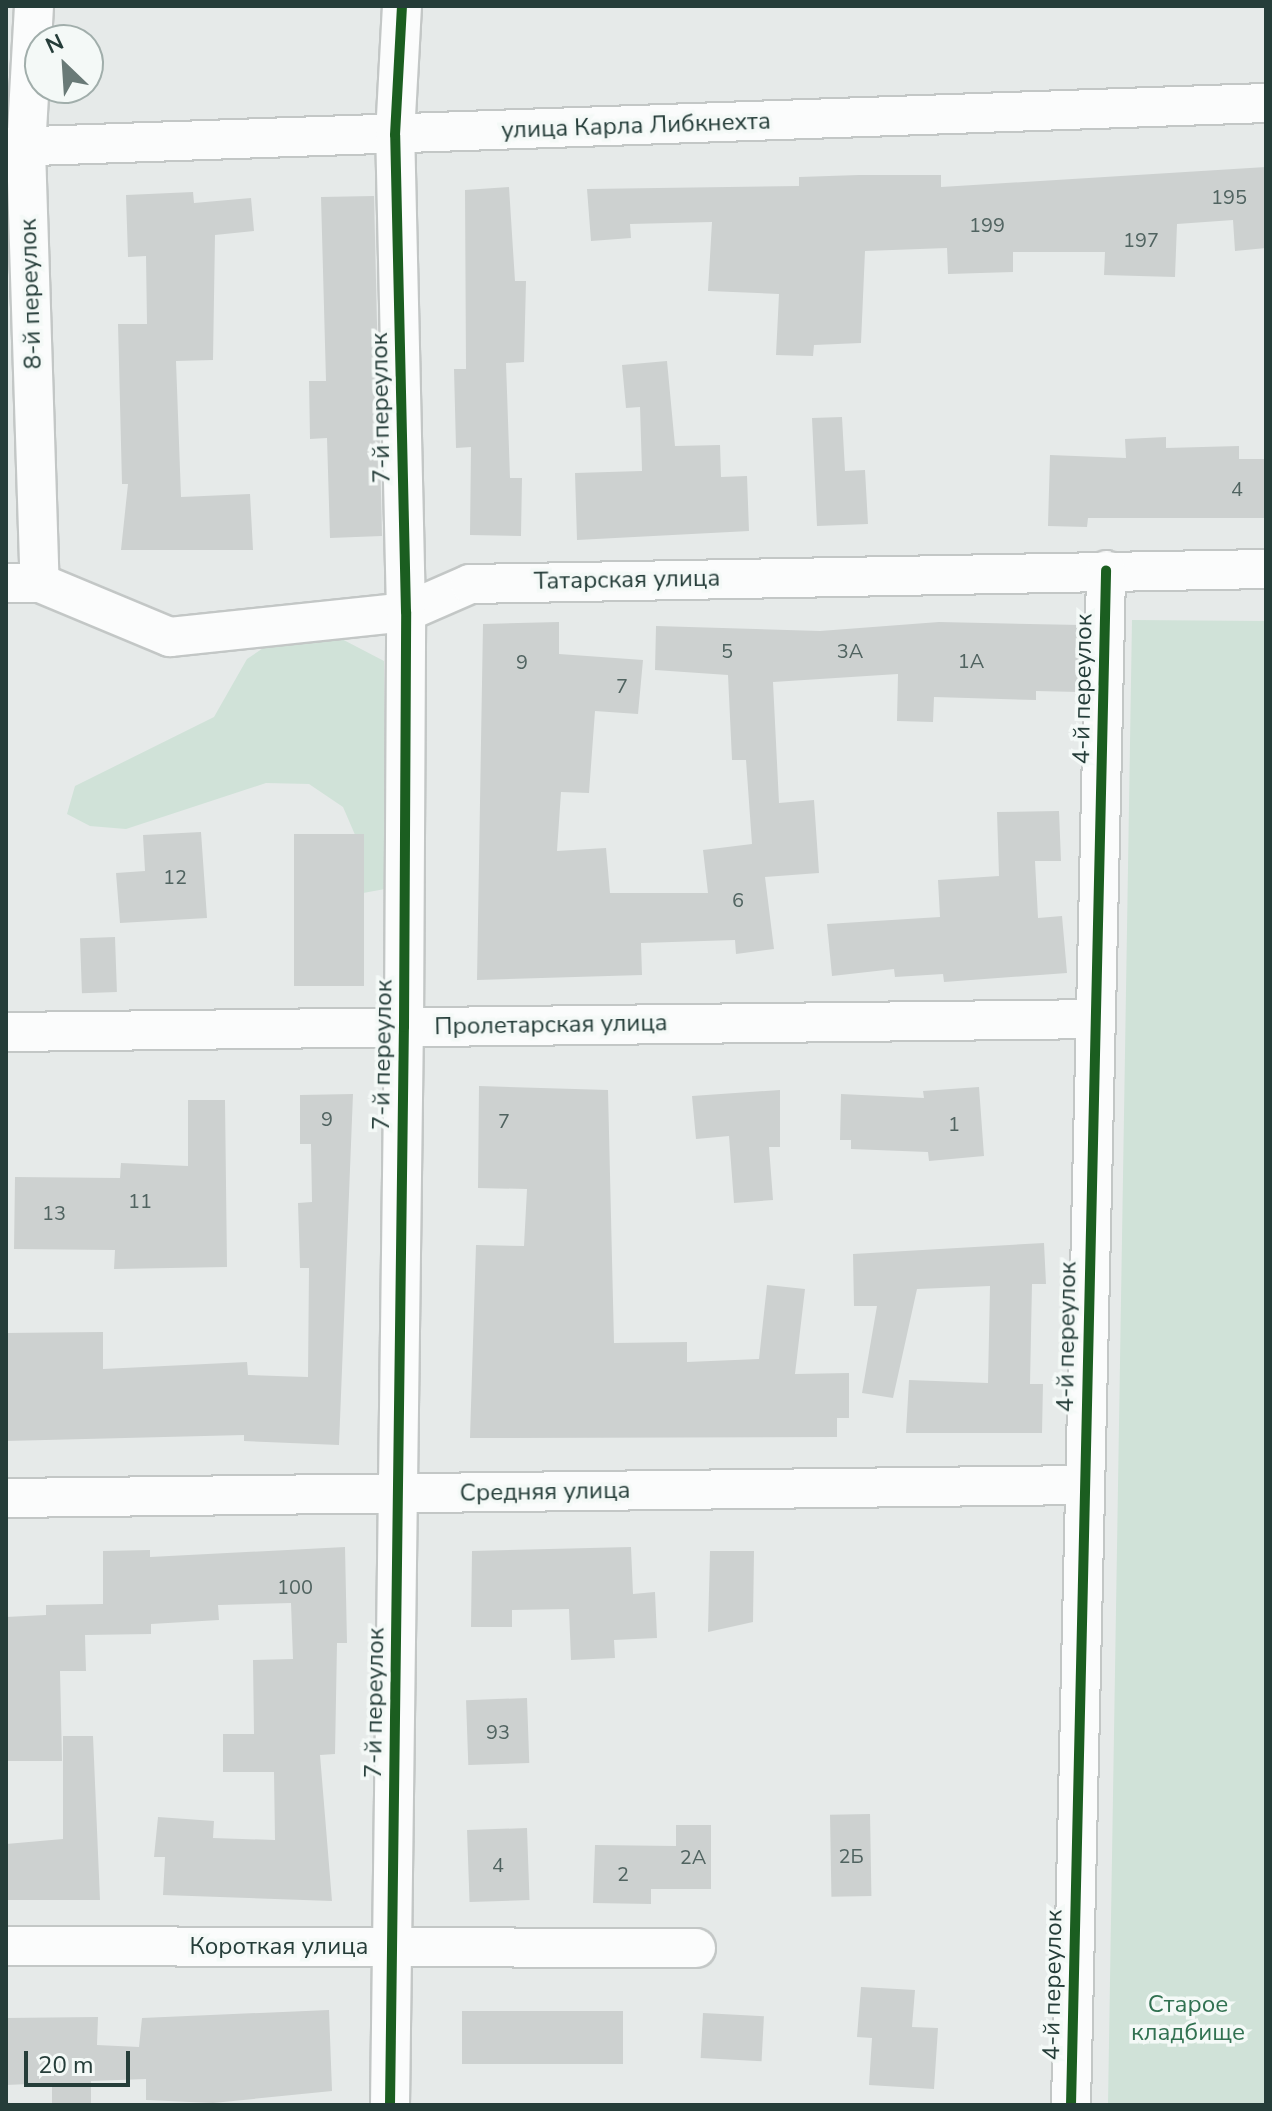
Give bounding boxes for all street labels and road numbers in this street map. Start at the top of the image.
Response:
street label: улица Карла Либкнехта [501,107,771,145]
street label: 8-й переулок [14,218,48,370]
street label: 7-й переулок [365,332,397,484]
street label: Татарская улица [534,564,720,596]
street label: 4-й переулок [1067,613,1099,765]
street label: 7-й переулок [367,979,399,1131]
street label: Пролетарская улица [434,1009,668,1041]
street label: 4-й переулок [1051,1261,1083,1413]
street label: Средняя улица [459,1476,631,1508]
street label: 7-й переулок [359,1627,391,1779]
street label: 4-й переулок [1037,1909,1069,2061]
street label: Короткая улица [190,1933,368,1961]

